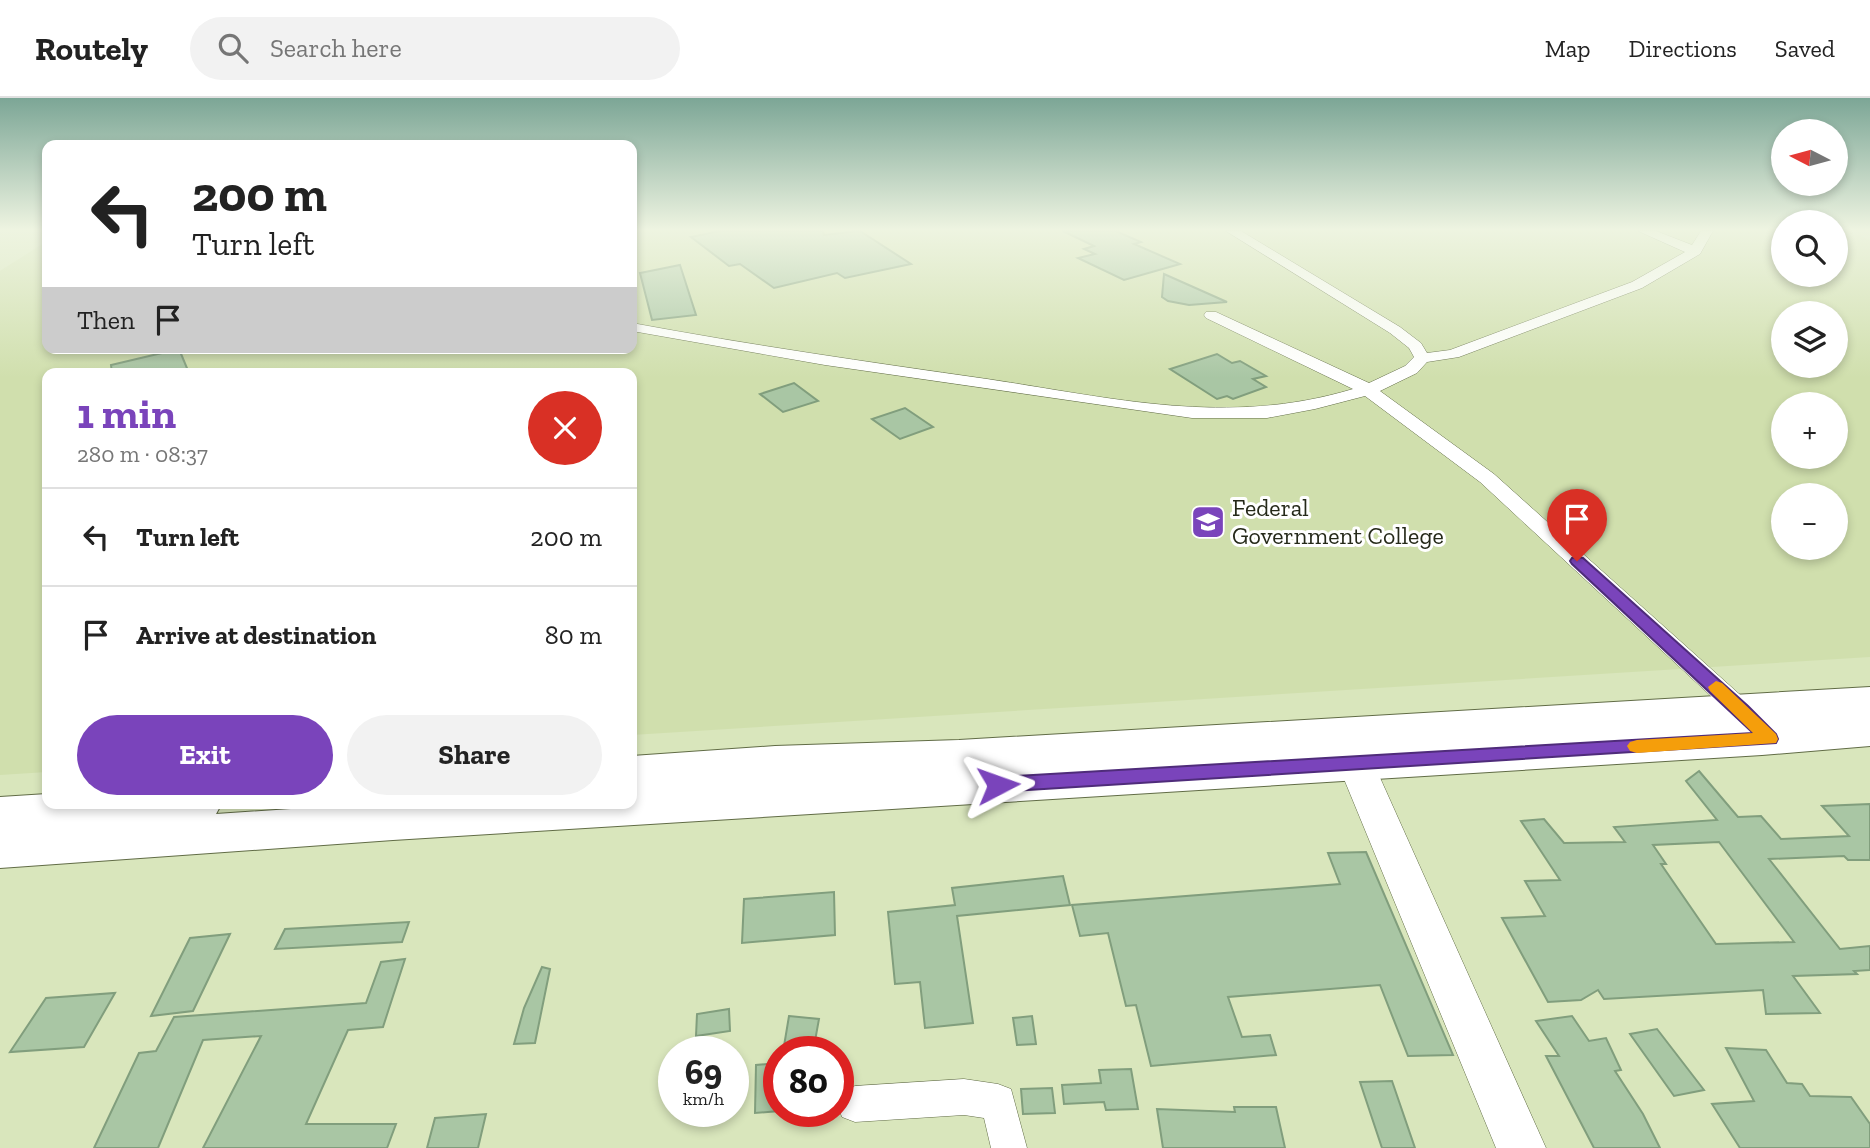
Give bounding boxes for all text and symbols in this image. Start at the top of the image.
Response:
search box [190,17,680,80]
text: Routely [35,29,148,68]
icon: search [214,29,252,67]
text: Search here [270,32,402,64]
text: Map [1545,34,1591,63]
text: Directions [1629,34,1737,63]
text: Saved [1775,34,1835,63]
north arrow [1771,119,1848,196]
map controls [1771,119,1848,560]
text: 200 m [192,165,327,224]
icon: left [77,168,168,259]
button: search [1771,210,1848,287]
text: Turn left [192,225,314,263]
icon: arrive [149,301,187,339]
button: layers [1771,301,1848,378]
text: Then [77,304,135,336]
text: 1 min [77,388,176,439]
button: close [528,391,602,465]
button: + [1771,392,1848,469]
text: 280 m · 08:37 [77,440,208,468]
button: − [1771,483,1848,560]
pin [1547,489,1607,561]
place label: Federal Government College [1232,493,1444,550]
icon: arrive [1558,500,1596,538]
school or university icon: Federal Government College [1189,503,1227,541]
icon: left [77,518,115,556]
text: Turn left [136,521,239,553]
text: 200 m [530,521,602,553]
icon: arrive [77,616,115,654]
text: Arrive at destination [136,619,376,651]
text: 80 m [545,619,602,651]
button: Exit [77,715,333,795]
button: Share [347,715,602,795]
position arrow [961,748,1035,822]
speed limit sign: 80 [763,1036,854,1127]
text: 69 [685,1051,722,1093]
text: km/h [683,1088,724,1110]

